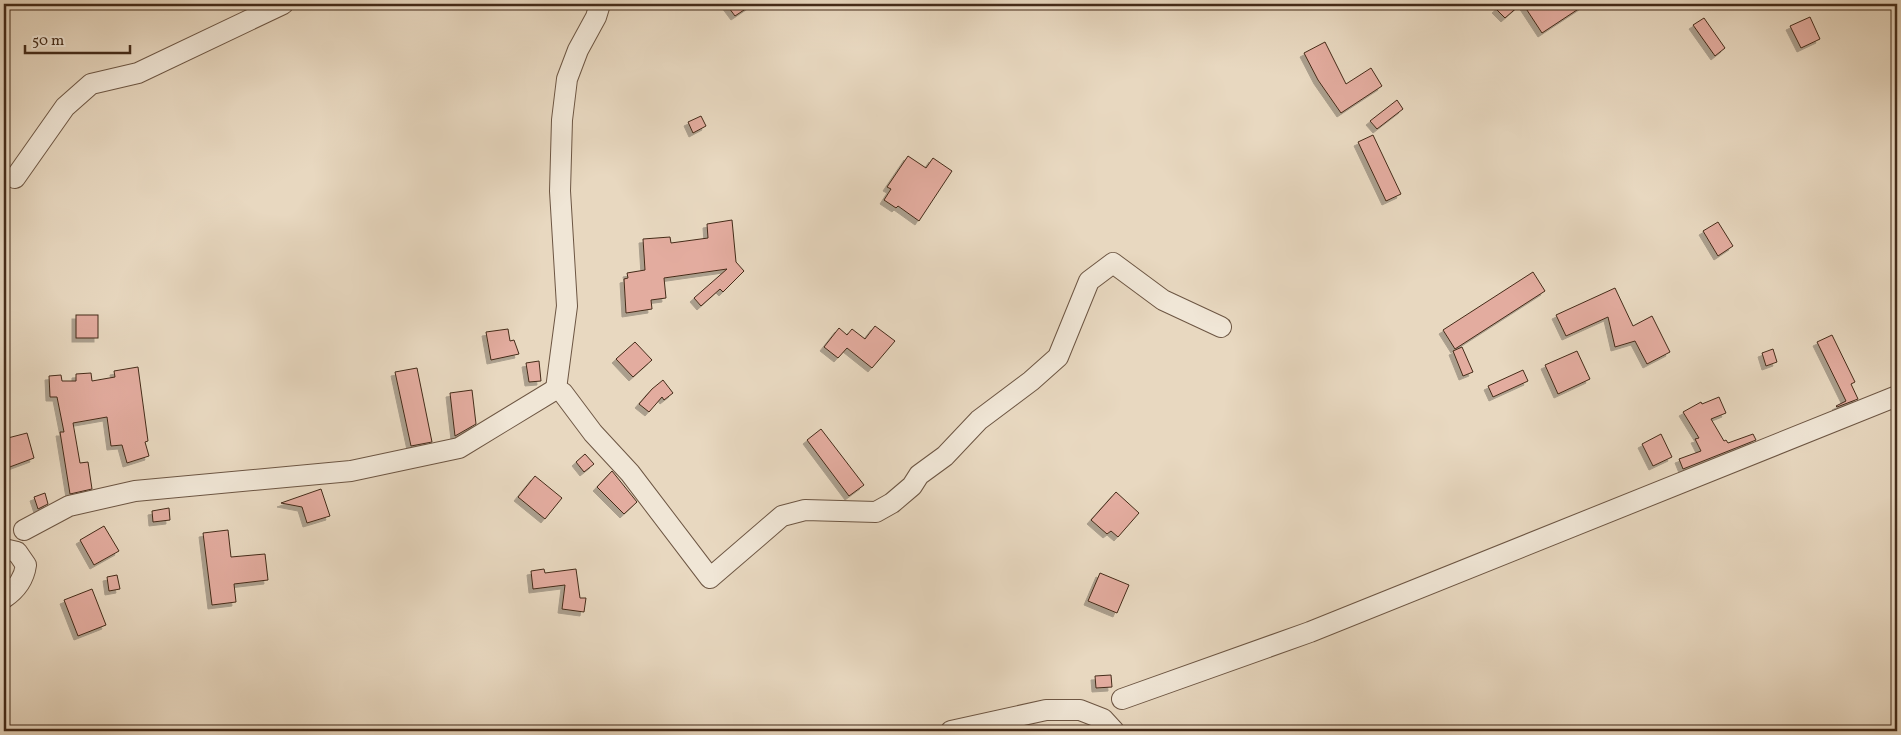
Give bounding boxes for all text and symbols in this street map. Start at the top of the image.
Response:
scale bar [25,22,130,54]
text: 50 m [32,31,64,52]

